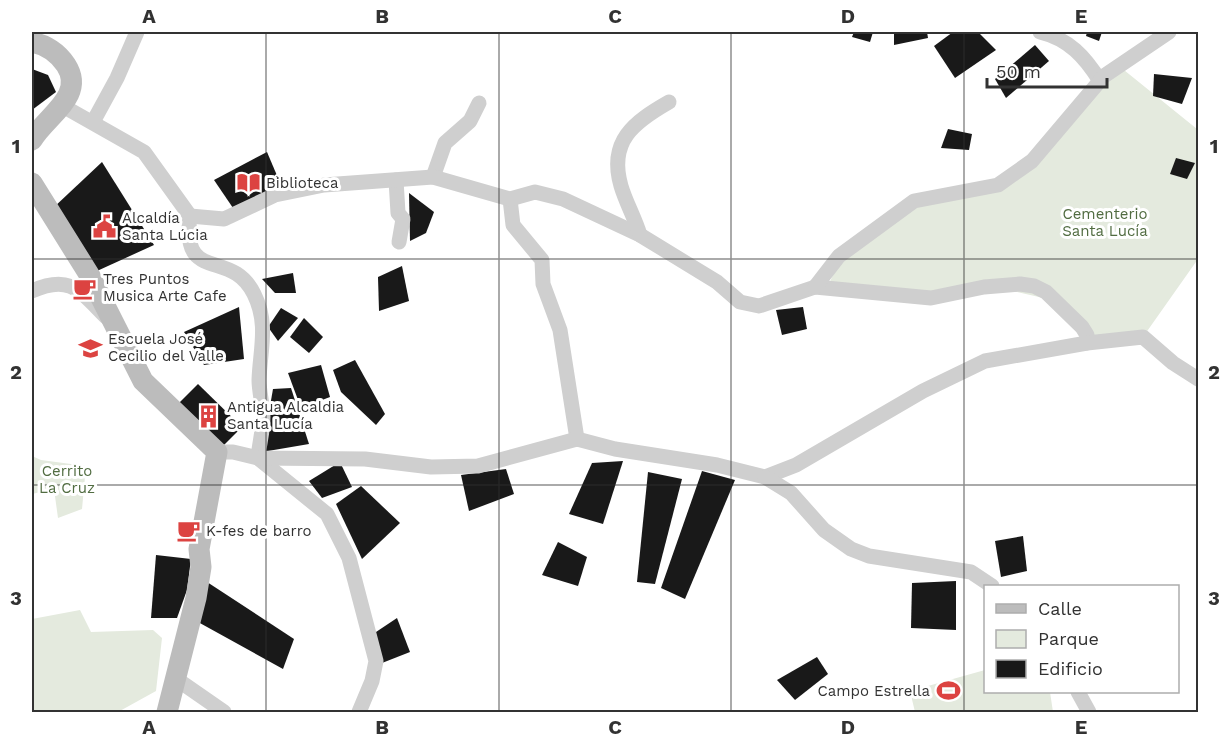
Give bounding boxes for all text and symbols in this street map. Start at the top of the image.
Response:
text: A [142,4,156,28]
text: B [375,4,389,28]
text: C [608,4,622,28]
text: D [841,4,855,28]
text: E [1075,4,1087,28]
scale bar [987,51,1107,89]
text: 50 m [996,61,1041,82]
text: 1 [12,134,20,158]
text: 1 [1210,134,1218,158]
library icon: Biblioteca [235,170,261,196]
place label: Biblioteca [266,174,339,192]
park label: Cementerio Santa Lucía [1062,205,1148,240]
place label: Alcaldía Santa Lúcia [122,209,208,244]
public building icon: Alcaldía Santa Lúcia [91,214,117,240]
place label: Tres Puntos Musica Arte Cafe [103,270,227,305]
cafe icon: Tres Puntos Musica Arte Cafe [72,275,98,301]
place label: Escuela José Cecilio del Valle [108,330,224,365]
school or university icon: Escuela José Cecilio del Valle [77,335,103,361]
text: 2 [10,360,22,384]
text: 2 [1208,360,1220,384]
place label: Antigua Alcaldia Santa Lucía [227,398,345,433]
building icon: Antigua Alcaldia Santa Lucía [196,403,222,429]
park label: Cerrito La Cruz [39,462,95,497]
cafe icon: K-fes de barro [175,518,201,544]
place label: K-fes de barro [206,522,312,540]
legend [984,585,1179,693]
text: 3 [10,586,22,610]
text: 3 [1208,586,1220,610]
text: Calle [1038,598,1082,619]
text: Parque [1038,628,1099,649]
text: Edificio [1038,658,1103,679]
sports icon: Campo Estrella [935,678,961,704]
place label: Campo Estrella [817,682,931,700]
text: A [142,715,156,739]
text: B [375,715,389,739]
text: C [608,715,622,739]
text: D [841,715,855,739]
text: E [1075,715,1087,739]

